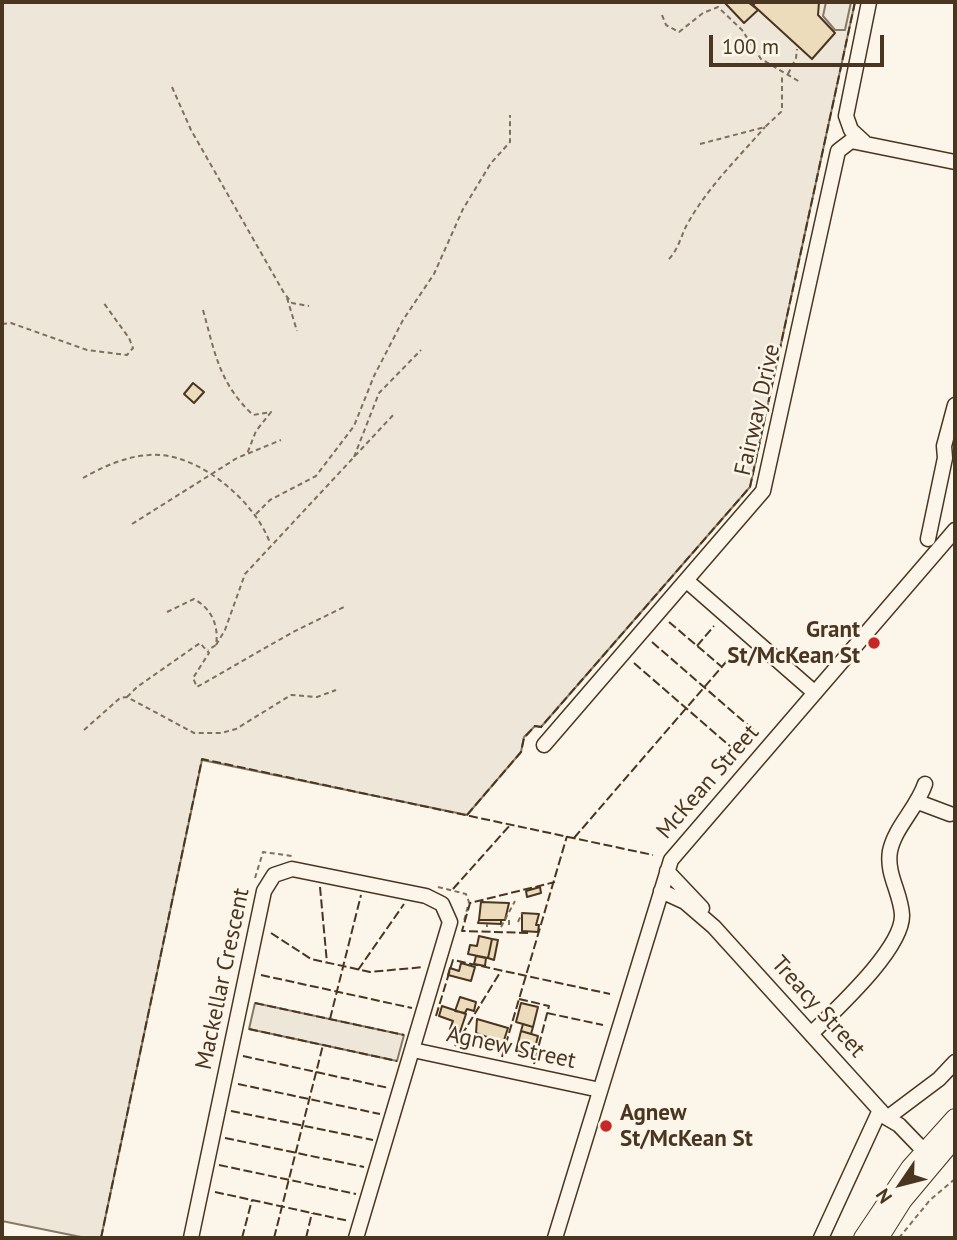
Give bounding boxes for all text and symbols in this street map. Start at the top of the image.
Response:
scale bar [712,21,887,65]
text: 100 m [722,33,779,60]
street label: Fairway Drive [729,342,787,478]
place label: Grant St/McKean St [727,616,860,670]
marker: Grant St/McKean St [866,635,882,651]
street label: McKean Street [651,719,765,845]
street label: Mackellar Crescent [190,886,256,1072]
street label: Treacy Street [765,951,871,1063]
street label: Agnew Street [444,1021,578,1075]
place label: Agnew St/McKean St [620,1099,753,1153]
marker: Agnew St/McKean St [598,1118,614,1134]
north arrow [866,1149,936,1219]
text: N [870,1184,897,1208]

